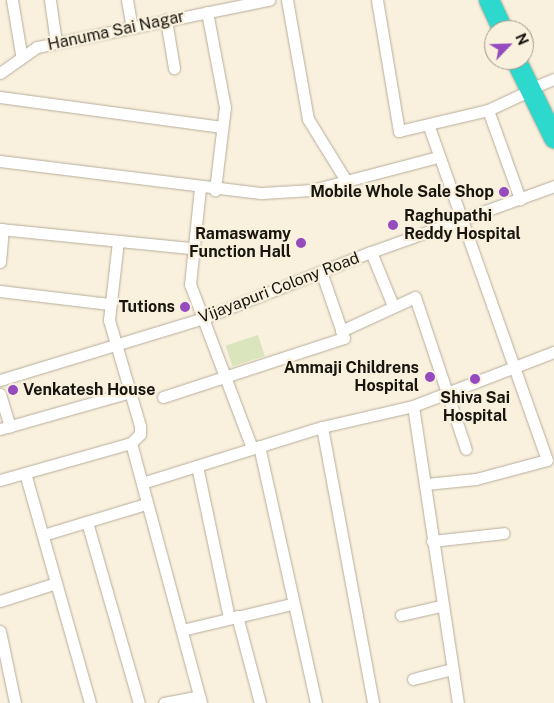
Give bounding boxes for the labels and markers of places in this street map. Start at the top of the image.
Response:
place label: Mobile Whole Sale Shop [310,182,494,202]
marker: Mobile Whole Sale Shop [498,186,510,198]
place label: Raghupathi Reddy Hospital [404,206,521,244]
marker: Raghupathi Reddy Hospital [386,218,400,232]
place label: Ramaswamy Function Hall [189,224,291,262]
marker: Ramaswamy Function Hall [295,237,307,249]
place label: Tutions [119,297,175,317]
marker: Tutions [179,301,191,313]
place label: Ammaji Childrens Hospital [284,358,419,396]
marker: Ammaji Childrens Hospital [423,370,437,384]
marker: Shiva Sai Hospital [468,372,482,386]
place label: Venkatesh House [23,380,155,400]
marker: Venkatesh House [7,384,19,396]
place label: Shiva Sai Hospital [440,388,510,426]

